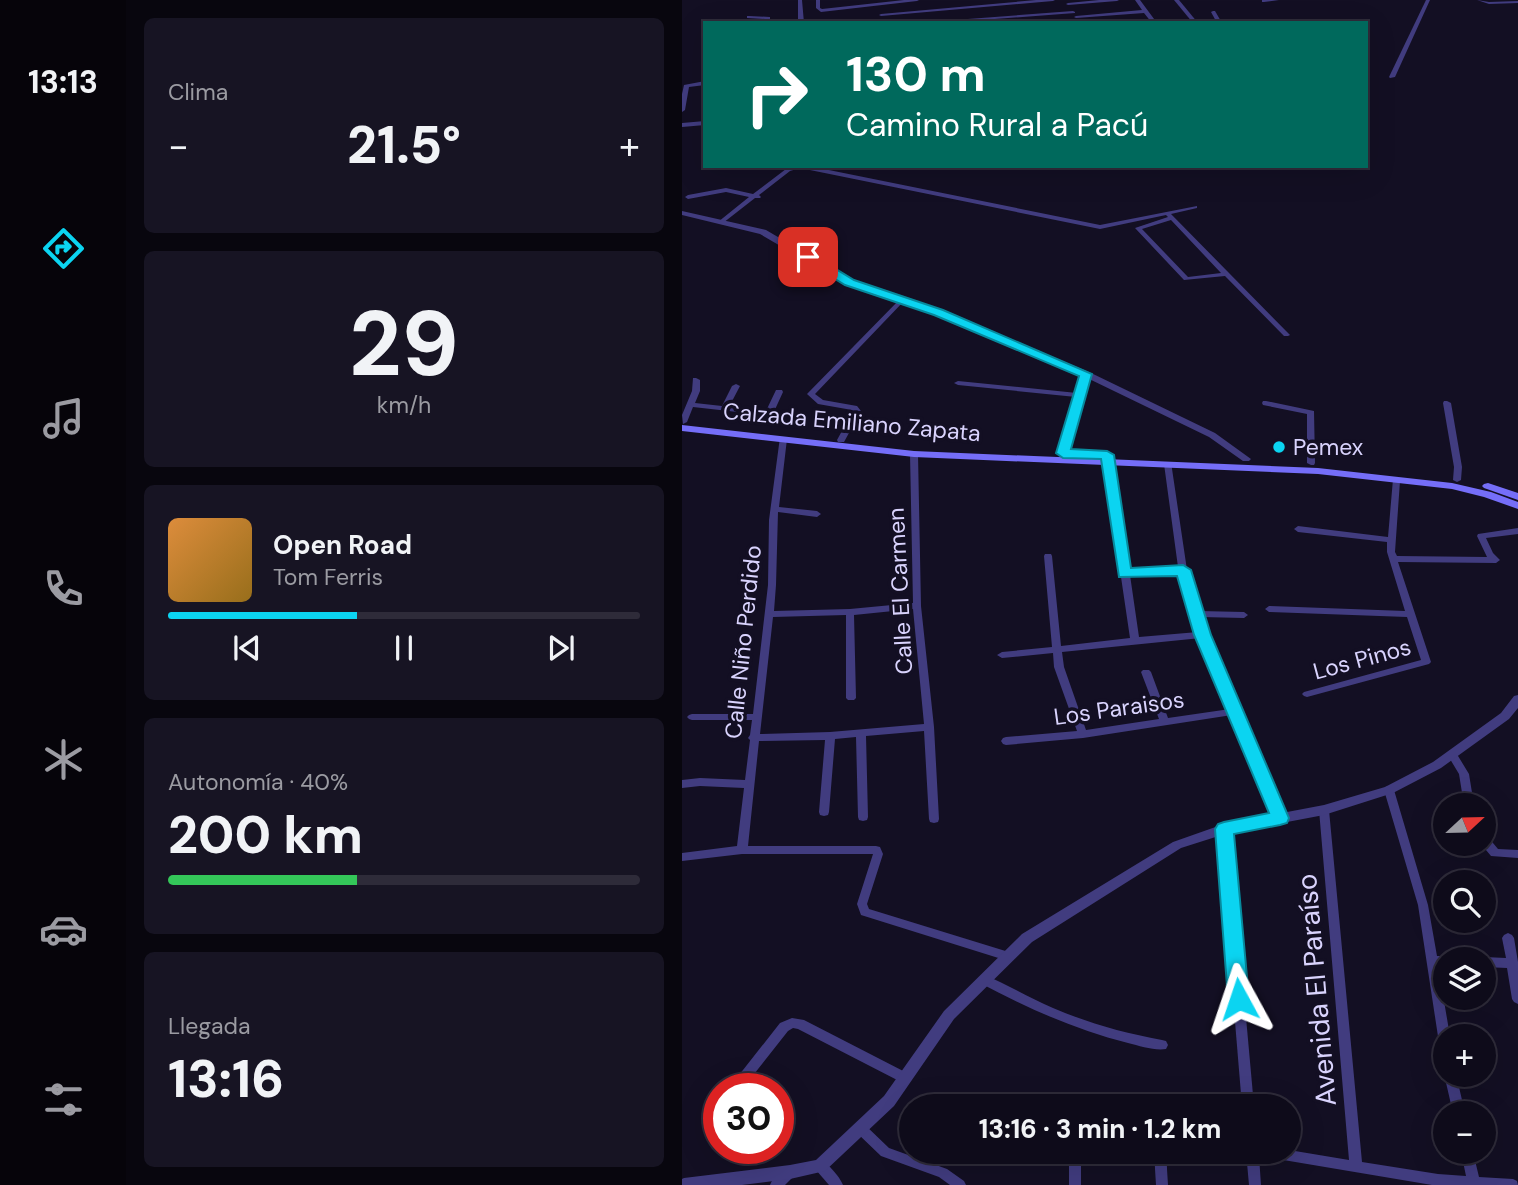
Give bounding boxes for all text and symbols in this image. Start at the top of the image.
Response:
text: 130 m [846,42,986,106]
icon: right [731,49,822,140]
text: 13:13 [28,61,98,103]
text: Clima [168,77,228,107]
text: Camino Rural a Pacú [846,104,1148,146]
text: 21.5° [347,111,461,179]
text: − [168,121,189,171]
text: + [619,121,640,171]
icon: directions [39,224,88,273]
pin [778,227,838,287]
icon: arrive [789,238,827,276]
text: 29 [349,285,459,403]
text: km/h [377,390,431,420]
icon: music [39,394,88,443]
street label: Calzada Emiliano Zapata [722,396,982,448]
place label: Pemex [1293,432,1363,462]
marker: Pemex [1271,439,1287,455]
street label: Calle El Carmen [881,507,919,675]
text: Open Road [273,528,412,562]
street label: Calle Niño Perdido [718,544,768,740]
text: Tom Ferris [273,562,383,592]
icon: phone [39,564,88,613]
icon: previous [228,629,266,667]
icon: pause [385,629,423,667]
icon: next [542,629,580,667]
street label: Los Pinos [1310,632,1414,686]
street label: Los Paraisos [1052,684,1186,732]
icon: climate [39,735,88,784]
text: Autonomía · 40% [168,767,348,797]
north arrow [1433,793,1496,856]
map controls [1433,793,1496,1164]
text: 200 km [168,801,363,869]
button: search [1433,870,1496,933]
street label: Avenida El Paraíso [1288,872,1345,1108]
icon: car [39,905,88,954]
button: layers [1433,947,1496,1010]
position arrow [1202,962,1276,1036]
text: Llegada [168,1011,251,1041]
button: + [1433,1024,1496,1087]
text: 13:16 [168,1045,284,1113]
speed limit sign: 30 [703,1073,794,1164]
icon: filters [39,1075,88,1124]
button: − [1433,1101,1496,1164]
text: 13:16 · 3 min · 1.2 km [979,1112,1221,1146]

